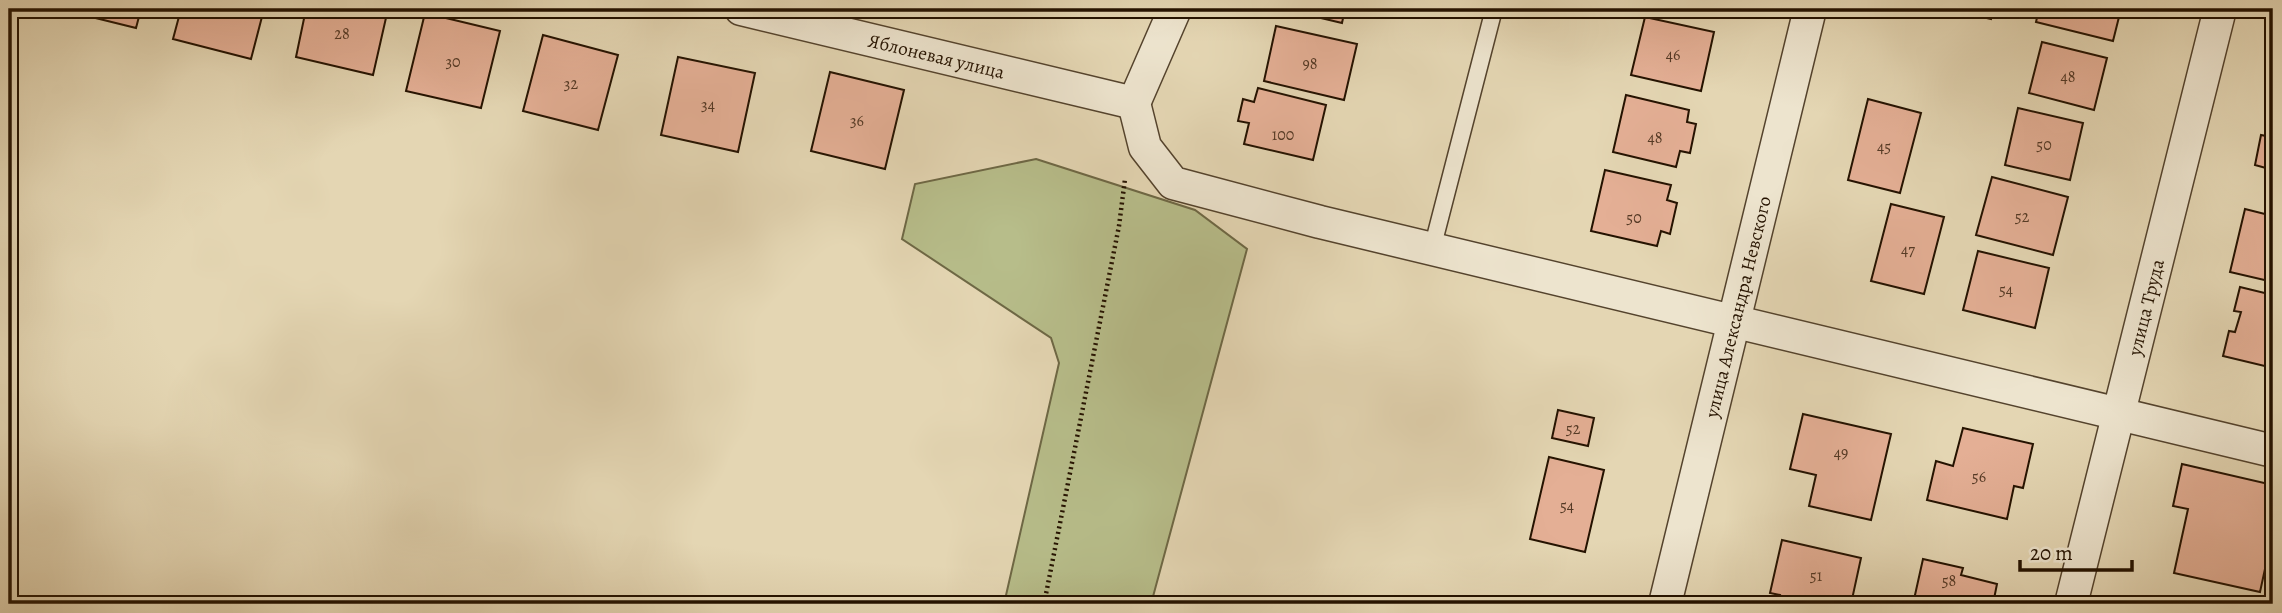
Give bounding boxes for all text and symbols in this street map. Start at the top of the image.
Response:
house number: 28 [334,23,350,45]
street label: Яблоневая улица [865,28,1007,86]
house number: 46 [1666,44,1680,66]
house number: 30 [445,51,461,73]
house number: 98 [1302,53,1318,75]
house number: 48 [2060,66,2076,88]
house number: 32 [564,73,579,95]
house number: 34 [701,94,715,116]
house number: 36 [850,110,864,132]
house number: 100 [1272,124,1294,146]
house number: 48 [1647,127,1663,149]
house number: 50 [2036,134,2052,156]
house number: 45 [1877,136,1891,158]
street label: улица Александра Невского [1699,193,1778,421]
house number: 52 [2015,206,2030,228]
house number: 50 [1626,207,1642,229]
house number: 47 [1901,239,1915,261]
street label: улица Труда [2121,256,2171,359]
house number: 54 [1999,279,2013,301]
house number: 52 [1566,418,1581,440]
house number: 49 [1834,442,1848,464]
house number: 56 [1972,466,1986,488]
house number: 54 [1560,495,1574,517]
scale bar [2020,529,2132,573]
text: 20 m [2030,539,2073,567]
house number: 51 [1810,565,1823,587]
house number: 58 [1942,570,1956,592]

